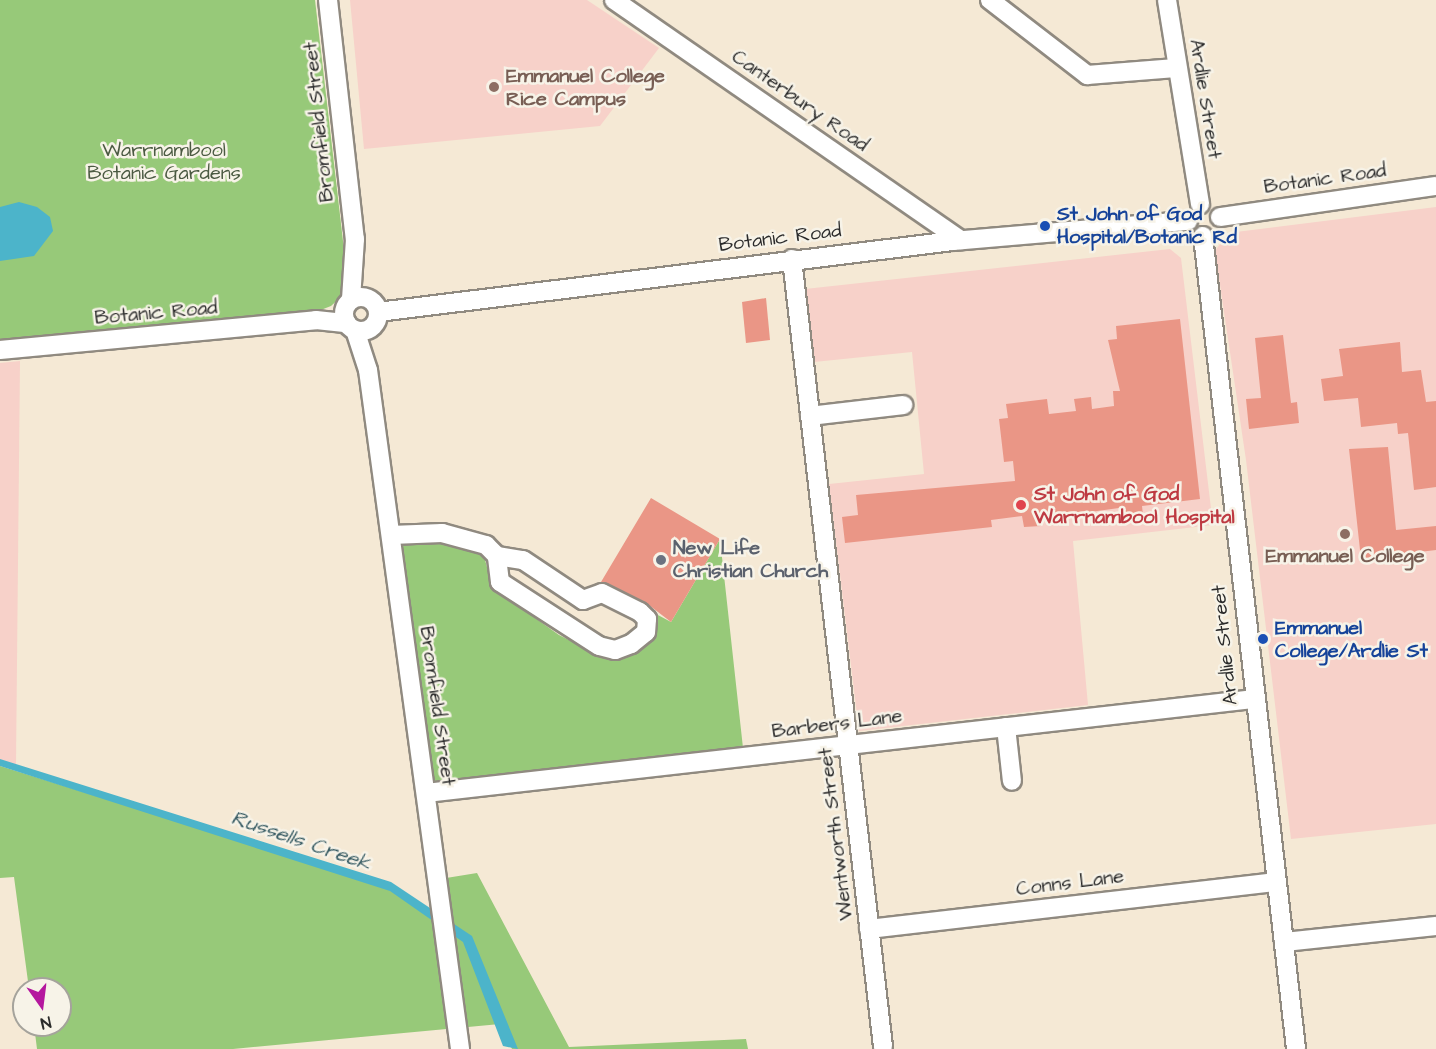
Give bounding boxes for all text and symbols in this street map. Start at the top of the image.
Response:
street label: Ardlie Street [1184,37,1226,161]
street label: Bromfield Street [299,41,339,203]
street label: Canterbury Road [727,45,873,157]
place label: Emmanuel College Rice Campus [506,64,665,111]
marker: Emmanuel College Rice Campus [487,80,501,94]
park label: Warrnambool Botanic Gardens [87,139,241,186]
street label: Botanic Road [1262,159,1388,199]
place label: St John of God Hospital/Botanic Rd [1057,202,1237,249]
street label: Botanic Road [717,219,843,257]
marker: St John of God Hospital/Botanic Rd [1038,219,1052,233]
street label: Botanic Road [94,296,218,330]
place label: St John of God Warrnambool Hospital [1034,482,1235,529]
marker: St John of God Warrnambool Hospital [1012,496,1030,514]
marker: Emmanuel College [1338,527,1352,541]
place label: New Life Christian Church [673,536,828,583]
place label: Emmanuel College [1266,544,1424,568]
marker: New Life Christian Church [654,553,668,567]
street label: Ardlie Street [1207,584,1243,706]
place label: Emmanuel College/Ardlie St [1275,616,1428,663]
street label: Bromfield Street [414,625,460,787]
marker: Emmanuel College/Ardlie St [1256,632,1270,646]
street label: Barbers Lane [770,704,904,744]
street label: Wentworth Street [813,746,859,922]
water label: Russells Creek [228,805,374,877]
street label: Conns Lane [1015,864,1125,902]
north arrow [12,977,72,1037]
text: N [38,1011,53,1034]

